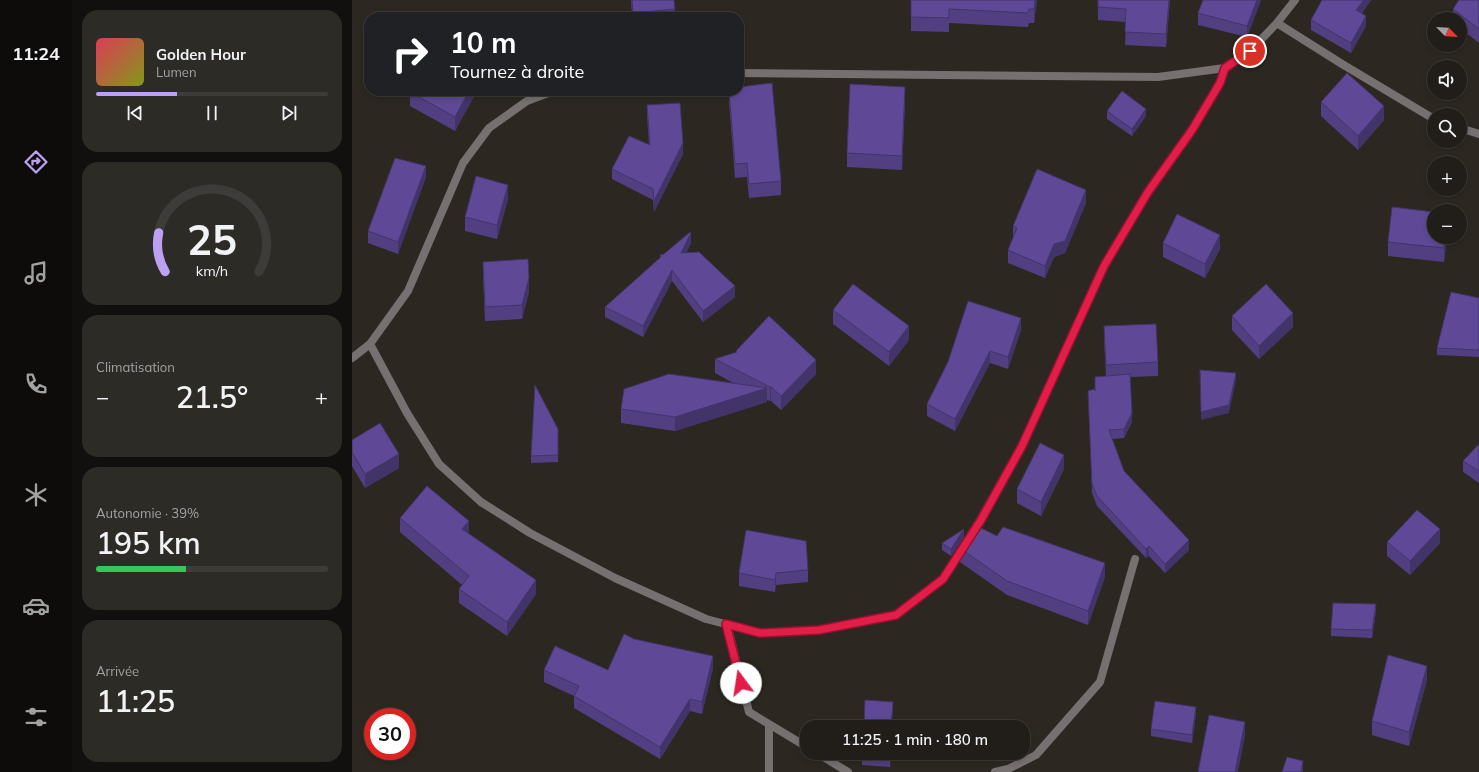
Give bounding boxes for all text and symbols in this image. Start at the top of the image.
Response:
north arrow [1427,12,1467,52]
map controls [1427,12,1467,244]
text: 10 m [450,25,516,60]
icon: right [384,28,436,80]
pin [1233,34,1267,68]
icon: arrive [1239,40,1261,62]
text: 11:24 [12,42,60,65]
text: Golden Hour [156,45,246,64]
text: Tournez à droite [450,60,584,83]
button: sound [1427,60,1467,100]
text: Lumen [156,64,197,80]
icon: previous [124,102,146,124]
icon: pause [201,102,223,124]
icon: next [278,102,300,124]
button: search [1427,108,1467,148]
icon: directions [22,148,50,176]
button: + [1427,156,1467,196]
button: − [1427,204,1467,244]
text: 25 [187,212,237,264]
icon: music [22,259,50,287]
text: km/h [196,261,228,279]
text: Climatisation [96,359,175,375]
icon: phone [22,370,50,398]
text: 21.5° [176,378,248,416]
text: − [96,383,109,411]
text: + [315,383,328,411]
icon: climate [22,481,50,509]
text: Autonomie · 39% [96,505,199,521]
text: 195 km [96,524,201,562]
icon: car [22,592,50,620]
position arrow [720,662,762,704]
text: Arrivée [96,663,139,679]
text: 11:25 [96,682,175,720]
icon: filters [22,703,50,731]
speed limit sign: 30 [364,708,416,760]
text: 11:25 · 1 min · 180 m [842,730,988,749]

